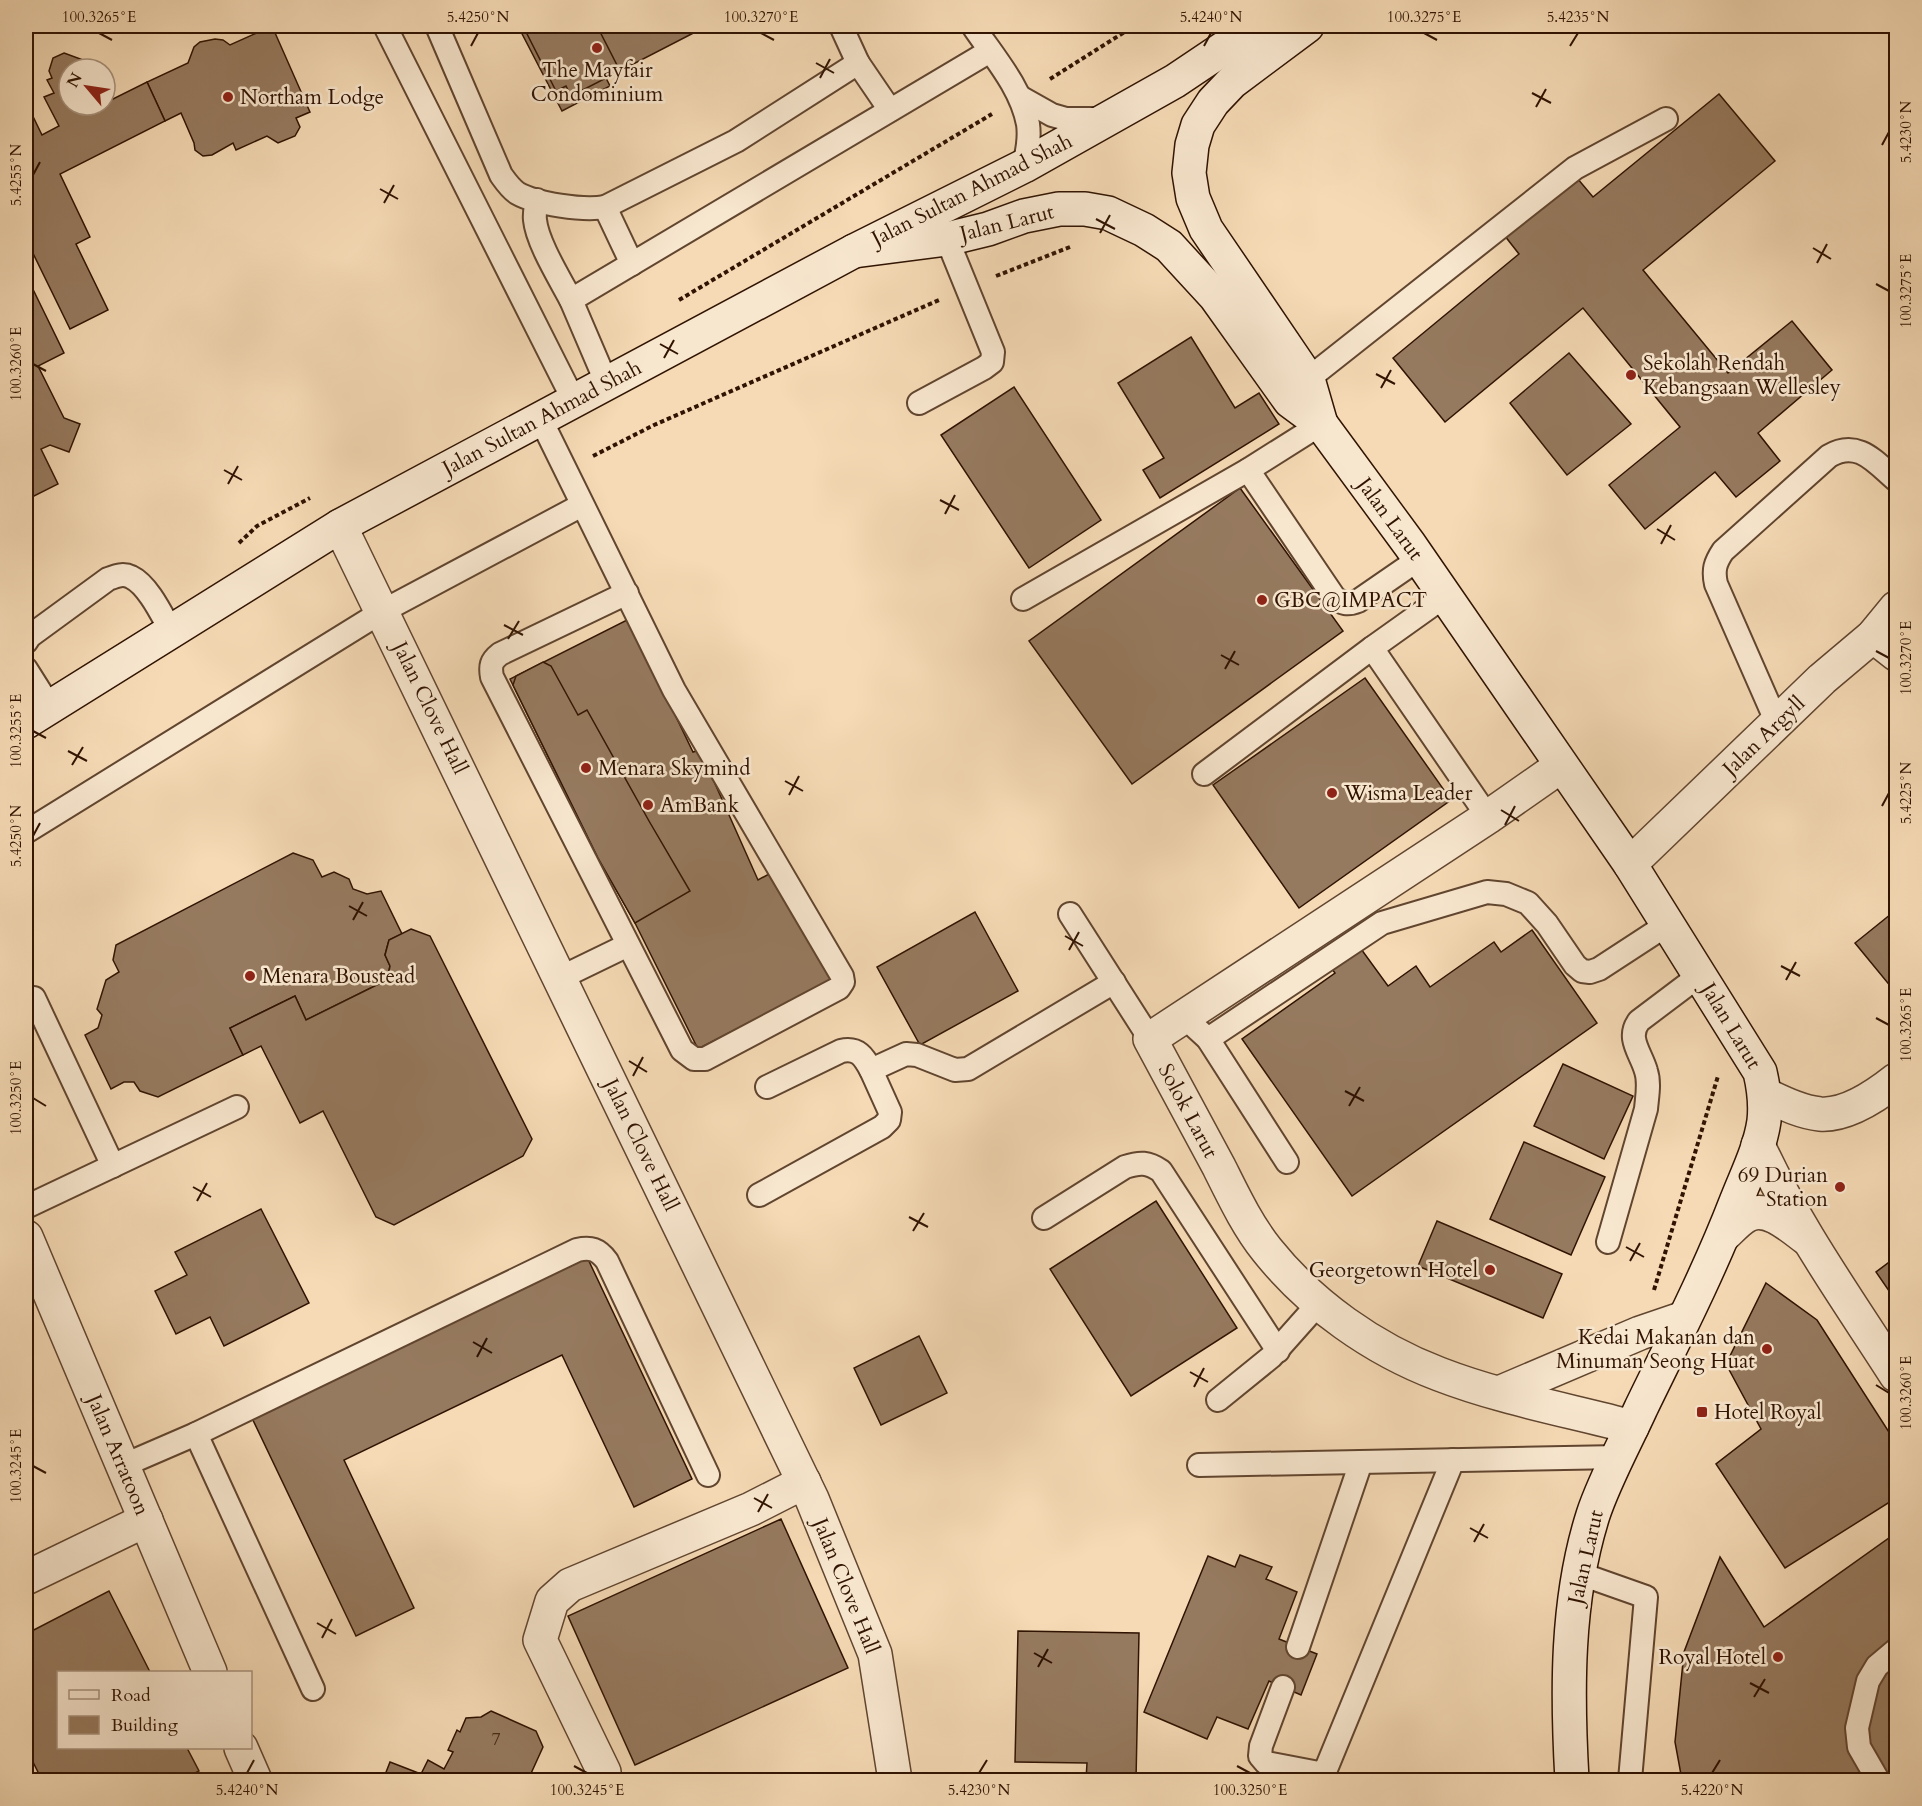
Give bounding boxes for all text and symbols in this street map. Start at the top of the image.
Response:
text: 100.3265°E [62,7,136,27]
text: 5.4250°N [447,7,510,27]
text: 100.3270°E [724,7,798,27]
text: 5.4240°N [1180,7,1243,27]
text: 100.3275°E [1387,7,1461,27]
text: 5.4235°N [1547,7,1610,27]
marker: The Mayfair Condominium [590,41,604,55]
place label: The Mayfair Condominium [531,56,664,109]
north arrow [57,57,117,117]
text: N [62,69,88,92]
place label: Northam Lodge [240,83,384,112]
marker: Northam Lodge [221,90,235,104]
text: 5.4230°N [1896,100,1916,163]
street label: Jalan Sultan Ahmad Shah [864,127,1078,255]
text: 5.4255°N [6,143,26,206]
street label: Jalan Larut [954,197,1057,249]
text: 100.3275°E [1896,254,1916,328]
text: 100.3260°E [6,327,26,401]
place label: Sekolah Rendah Kebangsaan Wellesley [1643,349,1841,402]
street label: Jalan Sultan Ahmad Shah [435,353,647,484]
marker: Sekolah Rendah Kebangsaan Wellesley [1624,368,1638,382]
street label: Jalan Larut [1348,469,1430,567]
place label: GBC@IMPACT [1274,586,1427,615]
marker: GBC@IMPACT [1255,593,1269,607]
text: 100.3270°E [1896,621,1916,695]
street label: Jalan Clove Hall [384,634,475,779]
street label: Jalan Argyll [1714,689,1812,785]
text: 100.3255°E [6,694,26,768]
place label: Menara Skymind [598,754,750,783]
marker: Menara Skymind [579,761,593,775]
text: 5.4225°N [1896,761,1916,824]
place label: Wisma Leader [1343,779,1473,808]
marker: Wisma Leader [1325,786,1339,800]
place label: AmBank [660,791,740,820]
marker: AmBank [641,798,655,812]
text: 5.4250°N [6,804,26,867]
place label: Menara Boustead [262,962,415,991]
marker: Menara Boustead [243,969,257,983]
street label: Jalan Larut [1692,975,1768,1075]
text: 100.3265°E [1896,988,1916,1062]
street label: Solok Larut [1151,1059,1225,1164]
text: 100.3250°E [6,1061,26,1135]
street label: Jalan Clove Hall [595,1071,686,1216]
place label: 69 Durian Station [1738,1161,1828,1214]
marker: 69 Durian Station [1833,1180,1847,1194]
place label: Georgetown Hotel [1309,1256,1478,1285]
marker: Georgetown Hotel [1483,1263,1497,1277]
place label: Kedai Makanan dan Minuman Seong Huat [1556,1323,1755,1376]
marker: Kedai Makanan dan Minuman Seong Huat [1760,1342,1774,1356]
text: 100.3260°E [1896,1356,1916,1430]
street label: Jalan Arratoon [78,1387,157,1520]
place label: Hotel Royal [1714,1398,1821,1427]
marker: Hotel Royal [1695,1405,1709,1419]
text: 100.3245°E [6,1429,26,1503]
street label: Jalan Larut [1560,1507,1611,1610]
street label: Jalan Clove Hall [804,1511,886,1658]
place label: Royal Hotel [1659,1643,1766,1672]
marker: Royal Hotel [1771,1650,1785,1664]
legend [57,1671,252,1749]
text: Road [111,1683,151,1708]
text: Building [111,1713,179,1738]
house number: 7 [491,1727,501,1752]
text: 5.4240°N [216,1780,279,1800]
text: 100.3245°E [550,1780,624,1800]
text: 5.4230°N [948,1780,1011,1800]
text: 100.3250°E [1213,1780,1287,1800]
text: 5.4220°N [1681,1780,1744,1800]

